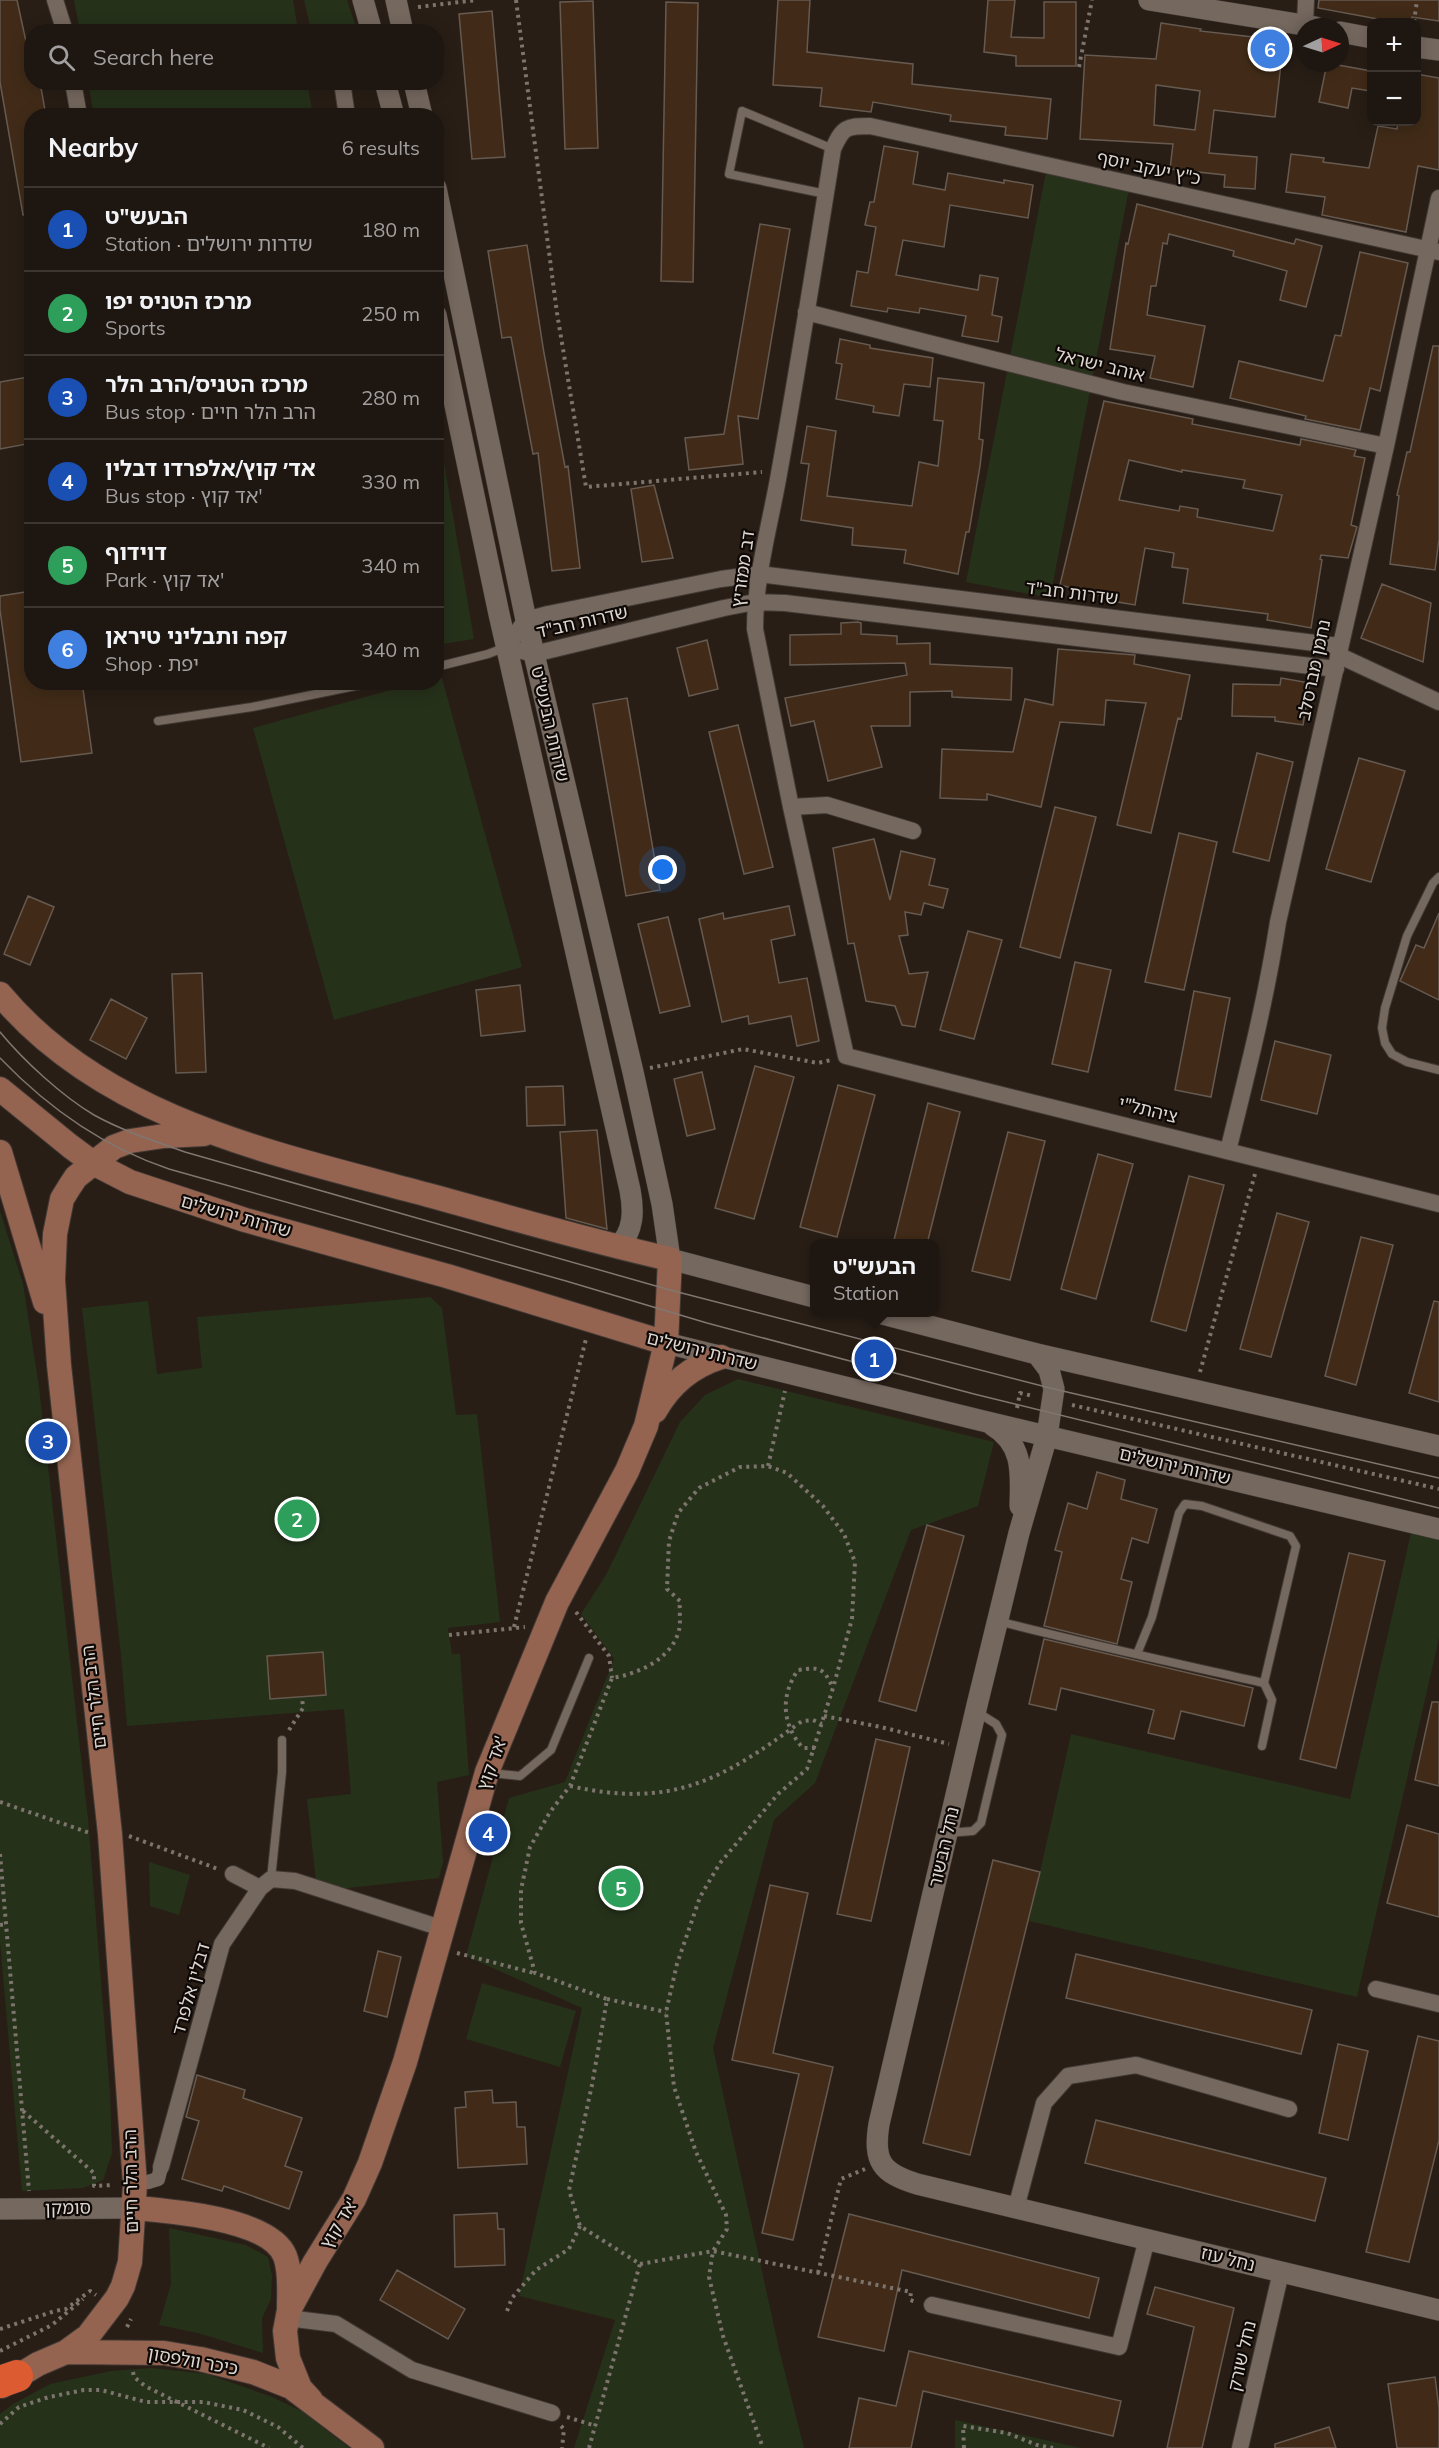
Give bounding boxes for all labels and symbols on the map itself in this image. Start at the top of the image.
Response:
north arrow [1295,18,1349,72]
pin: 6 [1250,26,1290,72]
street label: כ"ץ יעקב יוסף [1095,145,1203,190]
street label: אוהב ישראל [1053,342,1147,387]
street label: דב ממזריץ [726,529,759,609]
street label: שדרות חב"ד [1024,575,1120,610]
street label: שדרות חב"ד [534,600,630,643]
street label: נחמן מברסלב [1292,617,1335,722]
street label: שדרות הבעש"ט [526,664,575,784]
your location [648,855,677,884]
street label: ציהתל"י [1116,1091,1180,1128]
street label: שדרות ירושלים [178,1189,294,1242]
street label: שדרות ירושלים [644,1326,760,1375]
pin: 1 [854,1336,894,1382]
pin: 3 [28,1418,68,1464]
street label: שדרות ירושלים [1117,1442,1233,1489]
pin: 2 [278,1496,316,1541]
street label: הרב הלר חיים [76,1644,111,1750]
street label: אד קוץ' [471,1733,512,1793]
street label: נחל הבשור [923,1804,964,1890]
pin: 4 [468,1810,508,1856]
pin: 5 [602,1866,640,1910]
street label: דבלין אלפרד [166,1940,215,2038]
street label: הרב הלר חיים [118,2129,143,2233]
street label: אד קוץ' [314,2193,363,2253]
street label: סומקן [45,2196,91,2219]
street label: נחל עוז [1199,2241,1258,2276]
street label: נחל שורק [1222,2318,1261,2393]
street label: כיכר וולפסון [146,2341,240,2380]

